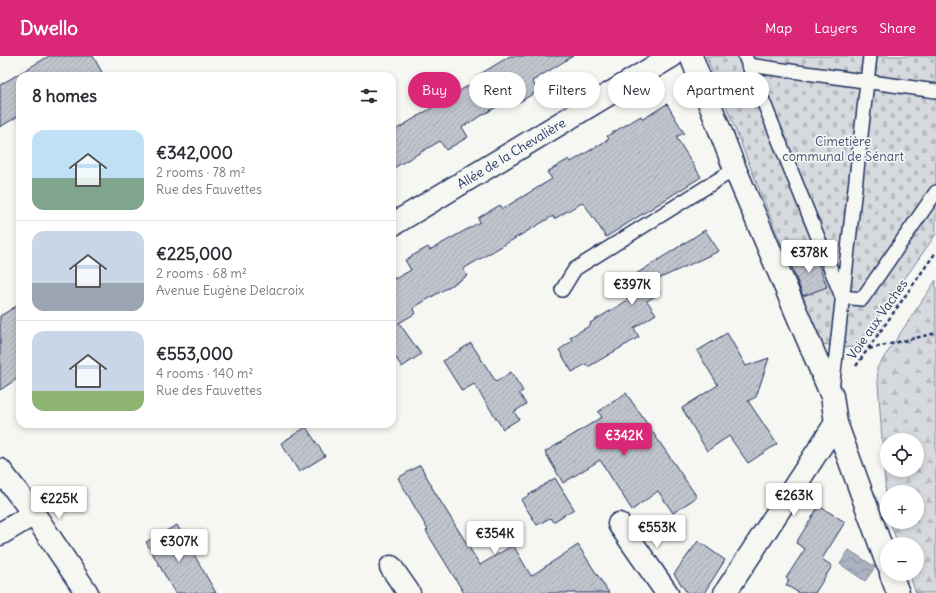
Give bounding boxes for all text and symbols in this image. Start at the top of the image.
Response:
text: Dwello [20,16,78,40]
text: Map [765,19,792,37]
text: Layers [814,19,857,37]
text: Share [879,19,916,37]
chip: Buy [408,72,461,108]
chip: Rent [469,72,526,108]
chip: Filters [534,72,600,108]
chip: New [608,72,665,108]
chip: Apartment [673,72,769,108]
text: 8 homes [32,85,97,107]
icon: filters [358,85,380,107]
street label: Allée de la Chevalière [454,114,569,193]
park label: Cimetière communal de Sénart [782,133,904,165]
text: €342,000 [156,142,233,164]
icon: home [64,146,112,194]
text: 2 rooms · 78 m² [156,164,246,181]
text: Rue des Fauvettes [156,181,262,198]
pin: €378K [781,240,837,274]
text: €225,000 [156,243,232,265]
text: €378K [790,244,828,261]
icon: home [64,247,112,295]
text: 2 rooms · 68 m² [156,265,247,282]
pin: €397K [604,272,660,306]
text: €397K [613,276,651,293]
street label: Voie aux Vaches [843,276,911,363]
text: Avenue Eugène Delacroix [156,282,304,299]
text: €553,000 [156,343,233,365]
icon: home [64,347,112,395]
text: 4 rooms · 140 m² [156,365,253,382]
text: Rue des Fauvettes [156,382,262,399]
pin: €342K [596,423,652,457]
text: €342K [605,427,643,444]
map controls [880,433,924,581]
button: locate [880,433,924,477]
pin: €263K [766,483,822,517]
button: + [880,485,924,529]
pin: €225K [31,486,87,520]
text: €263K [775,487,813,504]
text: €225K [40,490,78,507]
pin: €553K [629,515,685,549]
text: €553K [638,519,676,536]
pin: €354K [467,521,523,555]
text: €354K [476,525,514,542]
pin: €307K [151,529,207,563]
text: €307K [160,533,198,550]
button: − [880,537,924,581]

